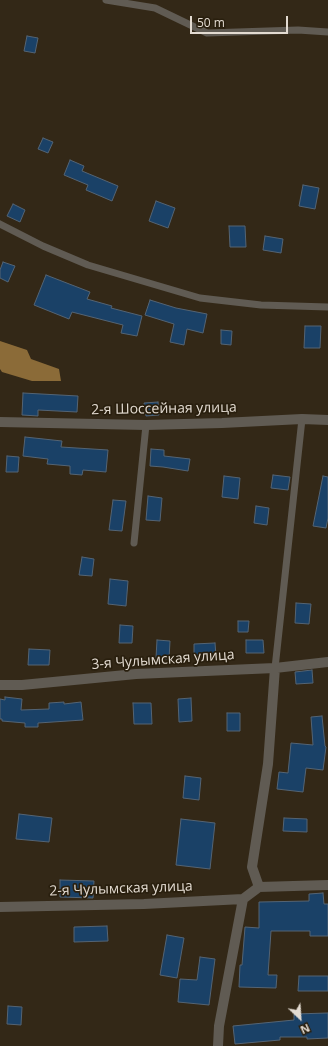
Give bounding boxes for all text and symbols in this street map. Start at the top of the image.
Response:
scale bar [192,8,290,34]
text: 50 m [197,14,225,31]
street label: 2-я Шоссейная улица [91,399,237,419]
street label: 3-я Чулымская улица [91,647,235,673]
street label: 2-я Чулымская улица [49,878,193,900]
north arrow [280,998,320,1038]
text: N [298,1021,313,1038]

